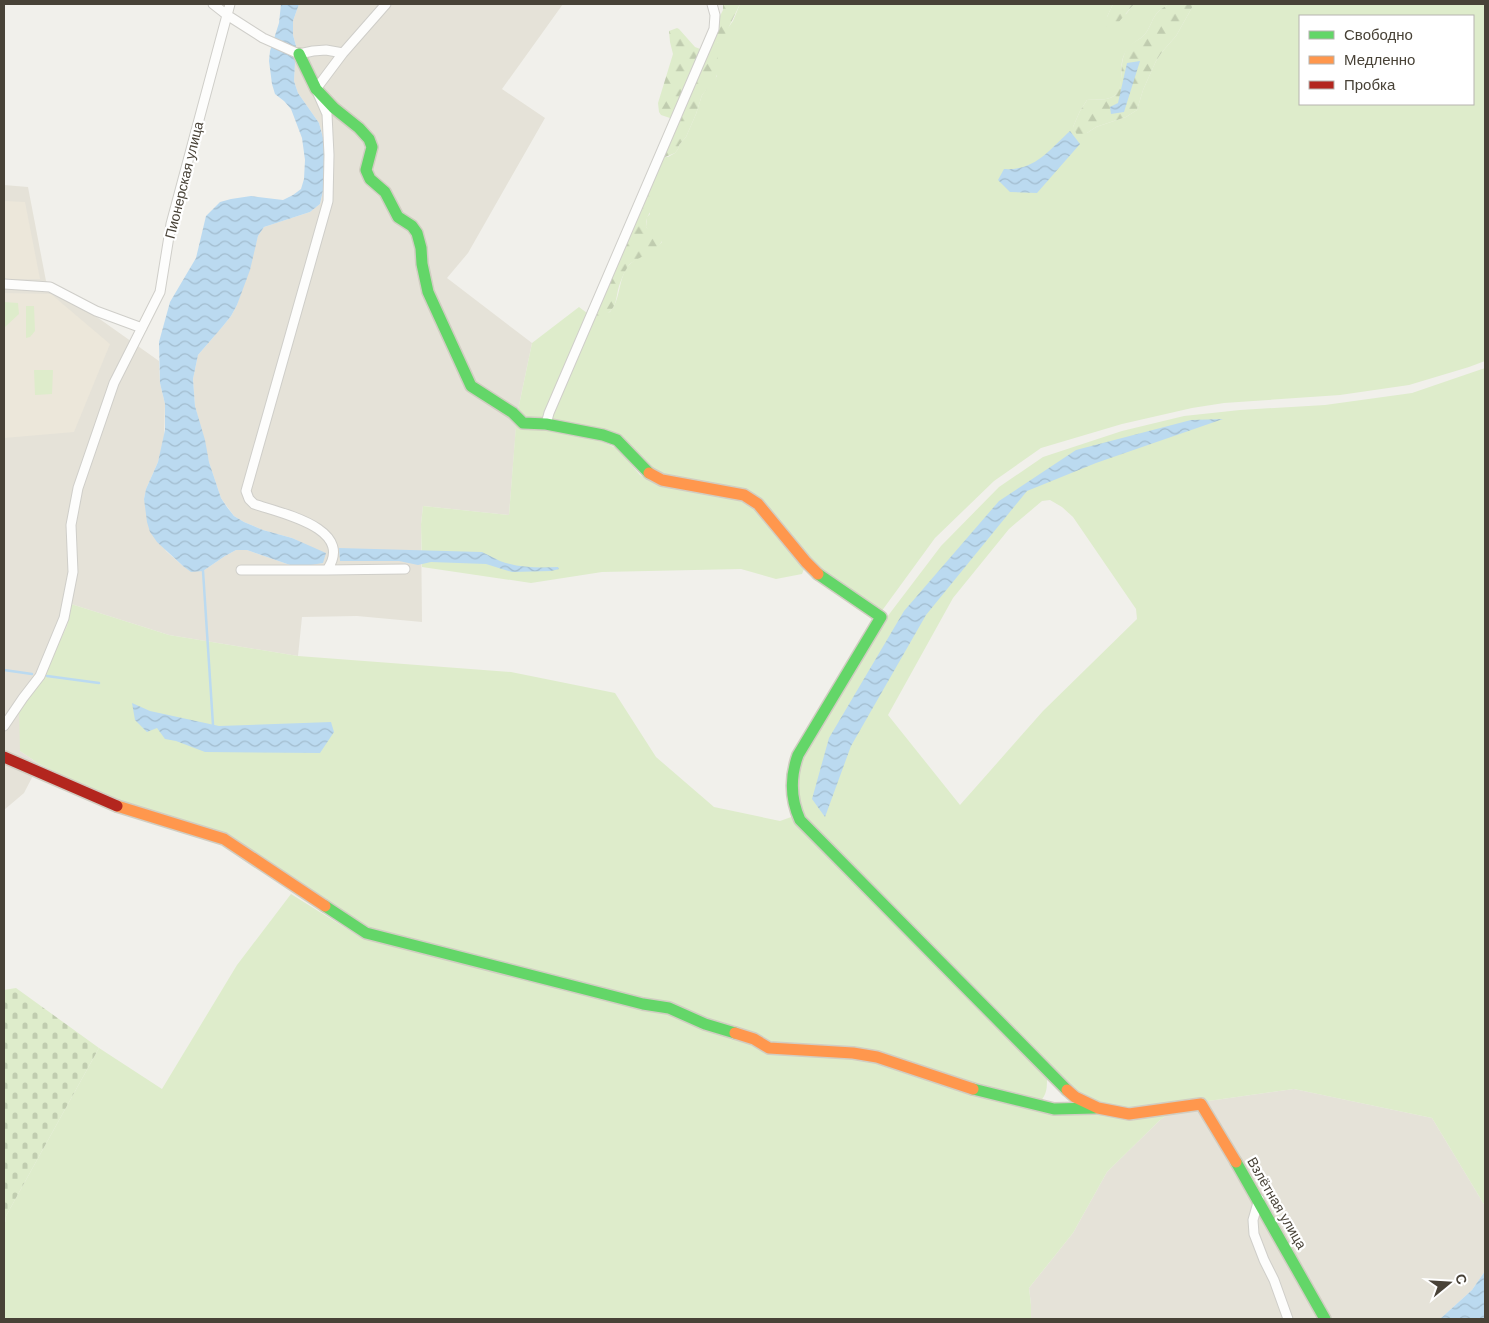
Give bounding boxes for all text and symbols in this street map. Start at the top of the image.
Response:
legend [1299,15,1474,105]
text: Свободно [1344,26,1413,43]
text: Медленно [1344,51,1415,68]
text: Пробка [1344,76,1396,93]
street label: Пионерская улица [162,120,206,240]
street label: Взлётная улица [1244,1154,1310,1252]
north arrow [1424,1258,1474,1308]
text: С [1452,1272,1471,1286]

